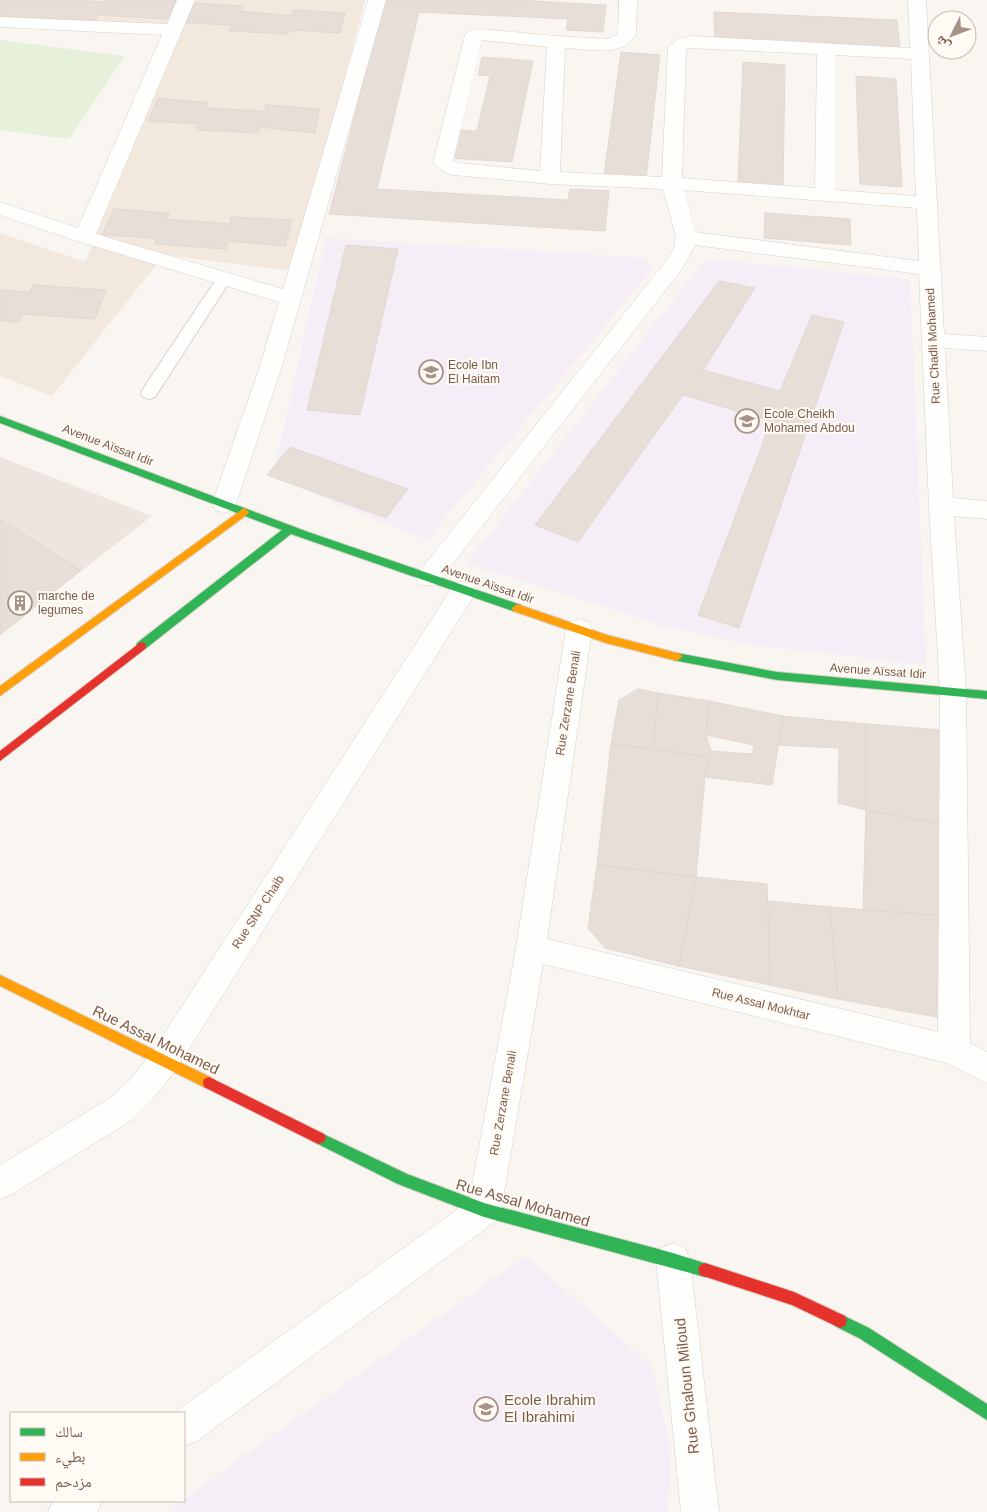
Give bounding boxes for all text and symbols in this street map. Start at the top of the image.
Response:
north arrow [927,10,977,60]
text: ش [931,32,954,55]
street label: Rue Chadli Mohamed [923,288,943,404]
place label: Ecole Ibn El Haitam [448,358,500,386]
school or university icon: Ecole Ibn El Haitam [418,359,444,385]
place label: Ecole Cheikh Mohamed Abdou [764,407,855,435]
school or university icon: Ecole Cheikh Mohamed Abdou [734,408,760,434]
street label: Avenue Aïssat Idir [60,421,156,469]
street label: Avenue Aïssat Idir [440,562,536,606]
place label: marche de legumes [38,589,95,617]
building icon: marche de legumes [7,590,33,616]
street label: Rue Zerzane Benali [553,650,583,756]
street label: Avenue Aïssat Idir [829,661,927,681]
street label: Rue SNP Chaib [229,872,287,951]
street label: Rue Assal Mokhtar [710,985,812,1023]
street label: Rue Assal Mohamed [90,1002,222,1078]
street label: Rue Zerzane Benali [487,1050,519,1156]
street label: Rue Assal Mohamed [454,1175,592,1230]
street label: Rue Ghaloun Miloud [671,1317,702,1455]
place label: Ecole Ibrahim El Ibrahimi [504,1391,596,1425]
school or university icon: Ecole Ibrahim El Ibrahimi [473,1396,499,1422]
legend [10,1412,185,1502]
text: سالك [55,1423,83,1440]
text: بطيء [55,1448,85,1469]
text: مزدحم [55,1473,92,1492]

